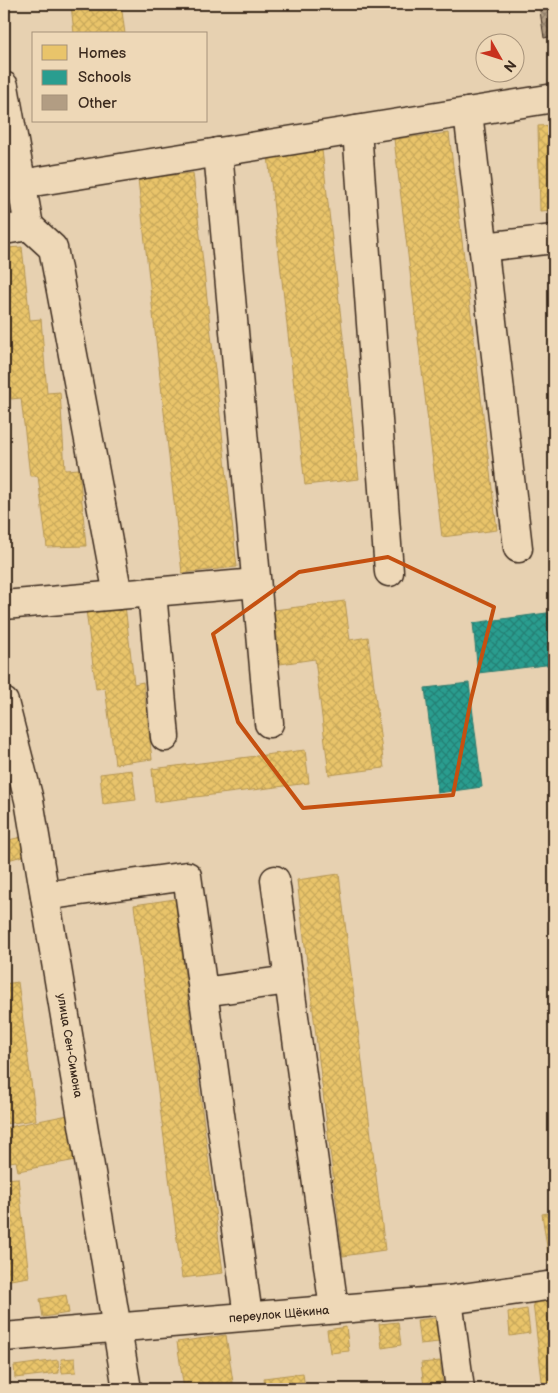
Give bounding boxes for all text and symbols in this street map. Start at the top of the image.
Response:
legend [32,32,208,122]
north arrow [476,32,526,82]
text: Homes [78,44,127,63]
text: N [500,56,520,75]
text: Schools [78,68,132,87]
text: Other [78,94,117,113]
street label: улица Сен-Симона [53,992,85,1099]
street label: переулок Щёкина [228,1303,330,1326]

